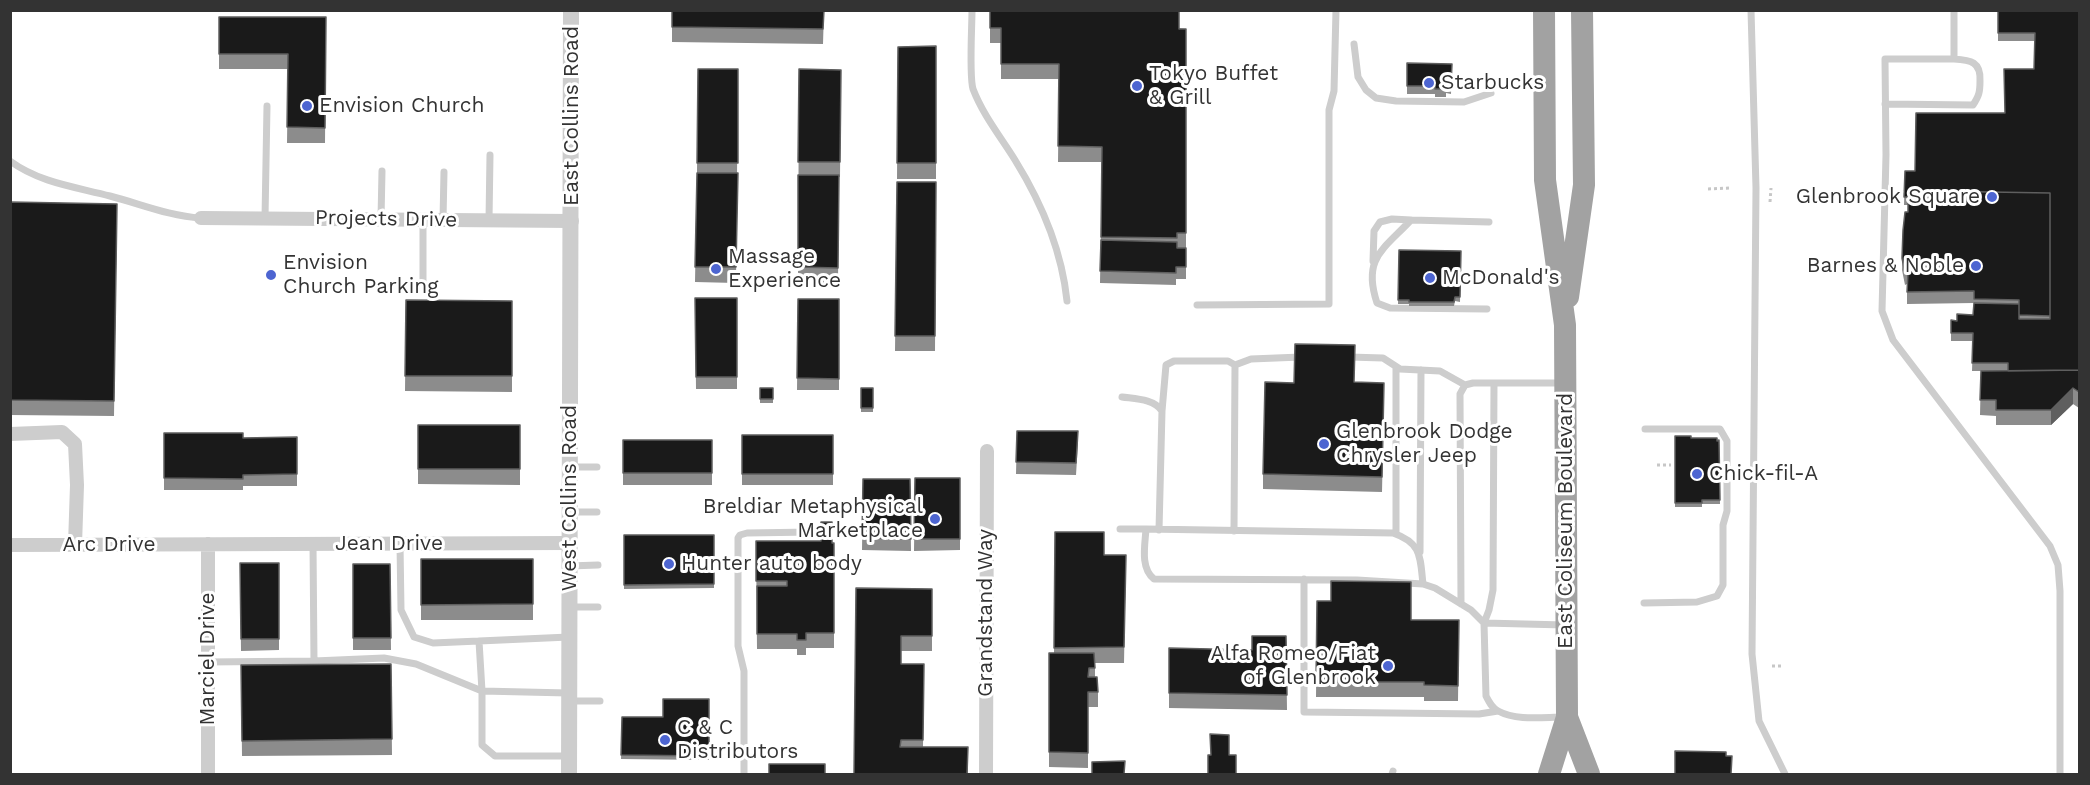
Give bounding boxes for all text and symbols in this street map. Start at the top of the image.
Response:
street label: East Collins Road [559,26,585,206]
place label: Tokyo Buffet & Grill [1149,61,1278,111]
place label: Starbucks [1441,70,1544,96]
marker: Starbucks [1422,76,1436,90]
marker: Tokyo Buffet & Grill [1130,79,1144,93]
place label: Envision Church [319,93,484,119]
marker: Envision Church [300,99,314,113]
place label: Glenbrook Square [1796,184,1980,210]
marker: Glenbrook Square [1985,190,1999,204]
street label: Projects Drive [315,205,457,233]
place label: Massage Experience [728,244,841,294]
place label: Envision Church Parking [283,250,438,300]
place label: Barnes & Noble [1807,253,1964,279]
marker: Barnes & Noble [1969,259,1983,273]
marker: Massage Experience [709,262,723,276]
place label: McDonald's [1442,265,1559,291]
marker: Envision Church Parking [264,268,278,282]
marker: McDonald's [1423,271,1437,285]
street label: East Coliseum Boulevard [1553,393,1579,649]
street label: West Collins Road [557,405,583,591]
place label: Glenbrook Dodge Chrysler Jeep [1336,419,1513,469]
marker: Glenbrook Dodge Chrysler Jeep [1317,437,1331,451]
place label: Chick-fil-A [1709,461,1818,487]
marker: Chick-fil-A [1690,467,1704,481]
place label: Breldiar Metaphysical Marketplace [703,494,923,544]
marker: Breldiar Metaphysical Marketplace [928,512,942,526]
street label: Grandstand Way [973,529,999,697]
street label: Jean Drive [335,531,443,557]
street label: Arc Drive [62,532,156,558]
place label: Hunter auto body [681,551,862,577]
marker: Hunter auto body [662,557,676,571]
street label: Marciel Drive [195,592,221,726]
place label: Alfa Romeo/Fiat of Glenbrook [1211,641,1376,691]
marker: Alfa Romeo/Fiat of Glenbrook [1381,659,1395,673]
place label: C & C Distributors [677,715,798,765]
marker: C & C Distributors [658,733,672,747]

